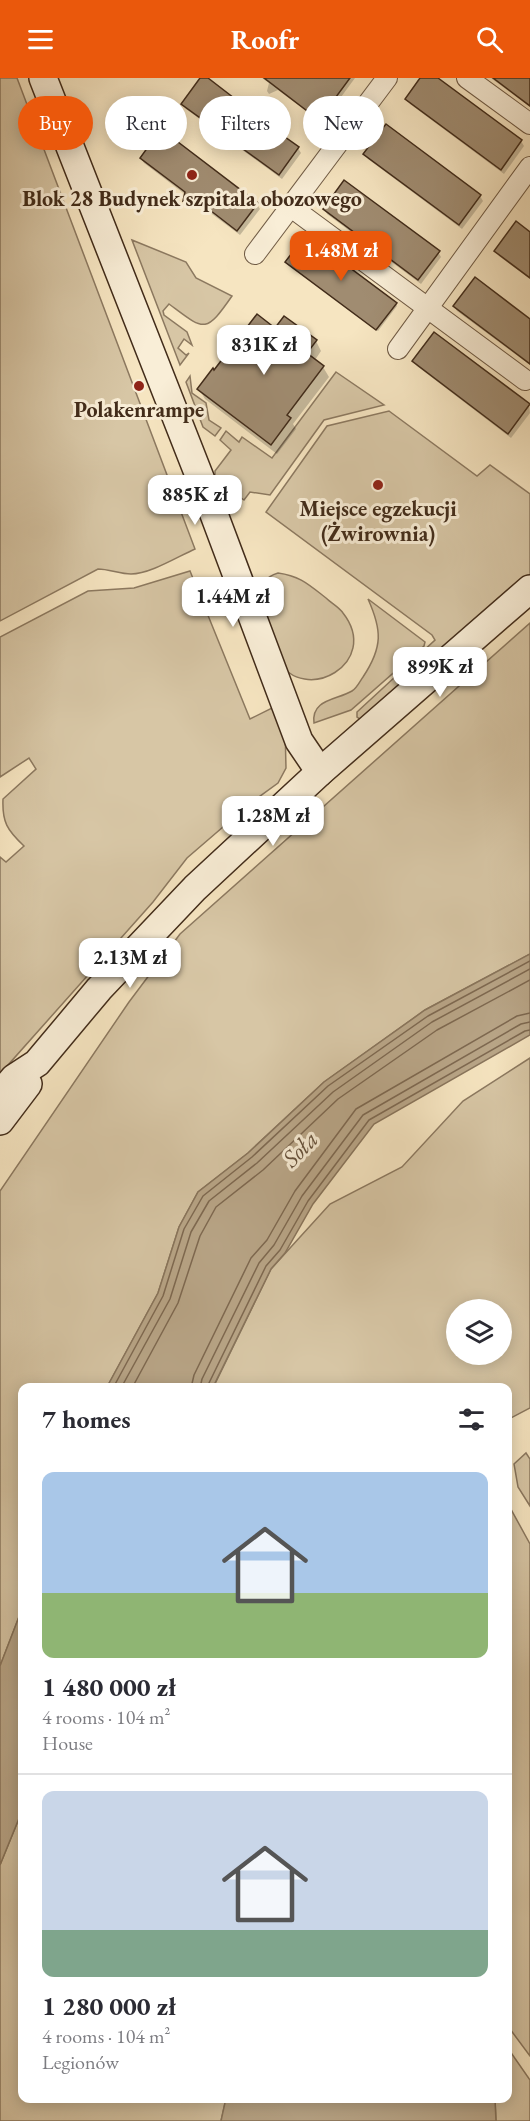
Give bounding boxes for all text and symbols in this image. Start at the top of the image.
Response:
text: Roofr [231,22,299,57]
icon: menu [24,23,57,56]
icon: search [473,23,506,56]
chip: Buy [18,96,93,150]
chip: Rent [105,96,187,150]
chip: Filters [199,96,291,150]
chip: New [303,96,384,150]
marker: Blok 28 Budynek szpitala obozowego [185,168,199,182]
place label: Blok 28 Budynek szpitala obozowego [22,184,362,213]
pin: 1.48M zł [279,231,403,282]
text: 1.48M zł [304,237,378,263]
pin: 831K zł [209,325,319,376]
text: 831K zł [231,331,297,357]
marker: Polakenrampe [132,379,146,393]
place label: Polakenrampe [74,395,204,424]
pin: 885K zł [140,475,250,526]
marker: Miejsce egzekucji (Żwirownia) [371,478,385,492]
text: 885K zł [162,481,228,507]
place label: Miejsce egzekucji (Żwirownia) [299,494,457,548]
pin: 1.44M zł [171,577,295,628]
text: 1.44M zł [196,583,270,609]
pin: 899K zł [385,647,495,698]
text: 899K zł [407,653,473,679]
pin: 1.28M zł [211,796,335,847]
text: 1.28M zł [236,802,310,828]
pin: 2.13M zł [68,938,192,989]
text: 2.13M zł [93,944,167,970]
water label: Soła [274,1124,324,1174]
map controls [446,1299,512,1365]
button: layers [446,1299,512,1365]
text: 7 homes [42,1402,131,1436]
icon: filters [455,1403,488,1436]
icon: home [211,1511,319,1619]
text: 1 480 000 zł [42,1670,176,1704]
text: 4 rooms · 104 m² [42,1704,170,1730]
text: House [42,1730,93,1756]
icon: home [211,1830,319,1938]
text: 1 280 000 zł [42,1989,176,2023]
text: 4 rooms · 104 m² [42,2023,170,2049]
text: Legionów [42,2049,119,2075]

